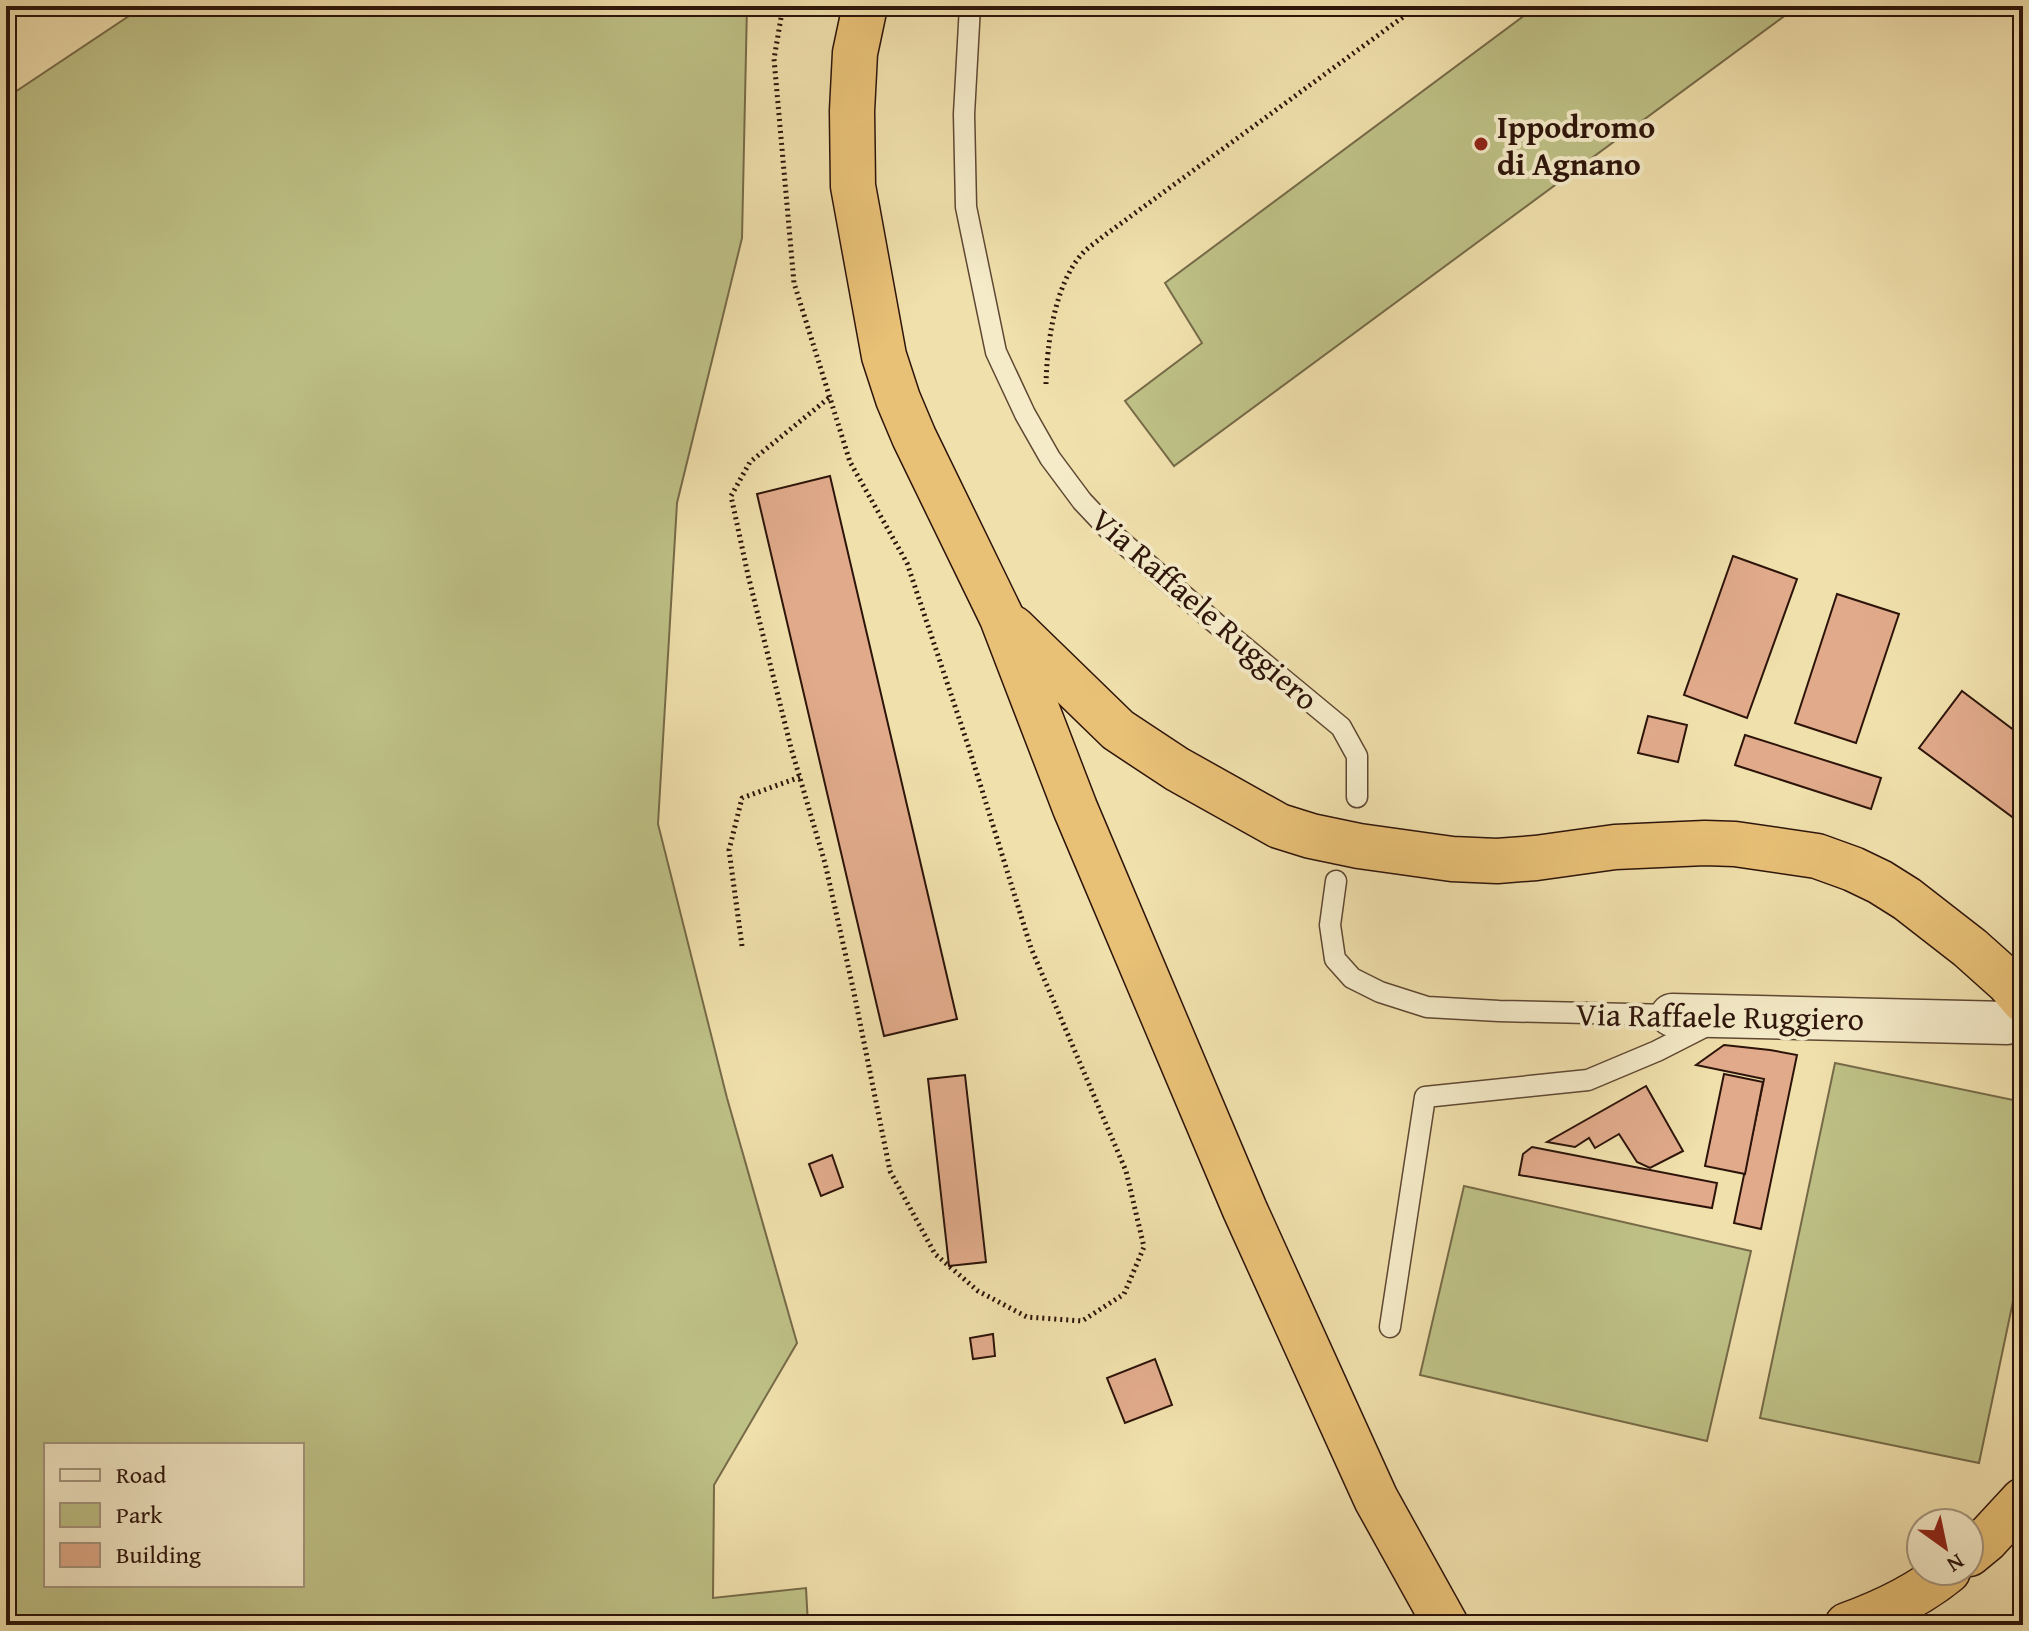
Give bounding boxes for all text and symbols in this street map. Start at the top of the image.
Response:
place label: Ippodromo di Agnano [1497,103,1655,187]
marker: Ippodromo di Agnano [1472,135,1490,153]
street label: Via Raffaele Ruggiero [1081,497,1329,721]
street label: Via Raffaele Ruggiero [1576,990,1864,1042]
legend [44,1443,304,1587]
text: Road [116,1457,166,1492]
text: Park [116,1497,163,1532]
north arrow [1905,1507,1985,1587]
text: Building [116,1537,201,1572]
text: N [1941,1546,1971,1581]

